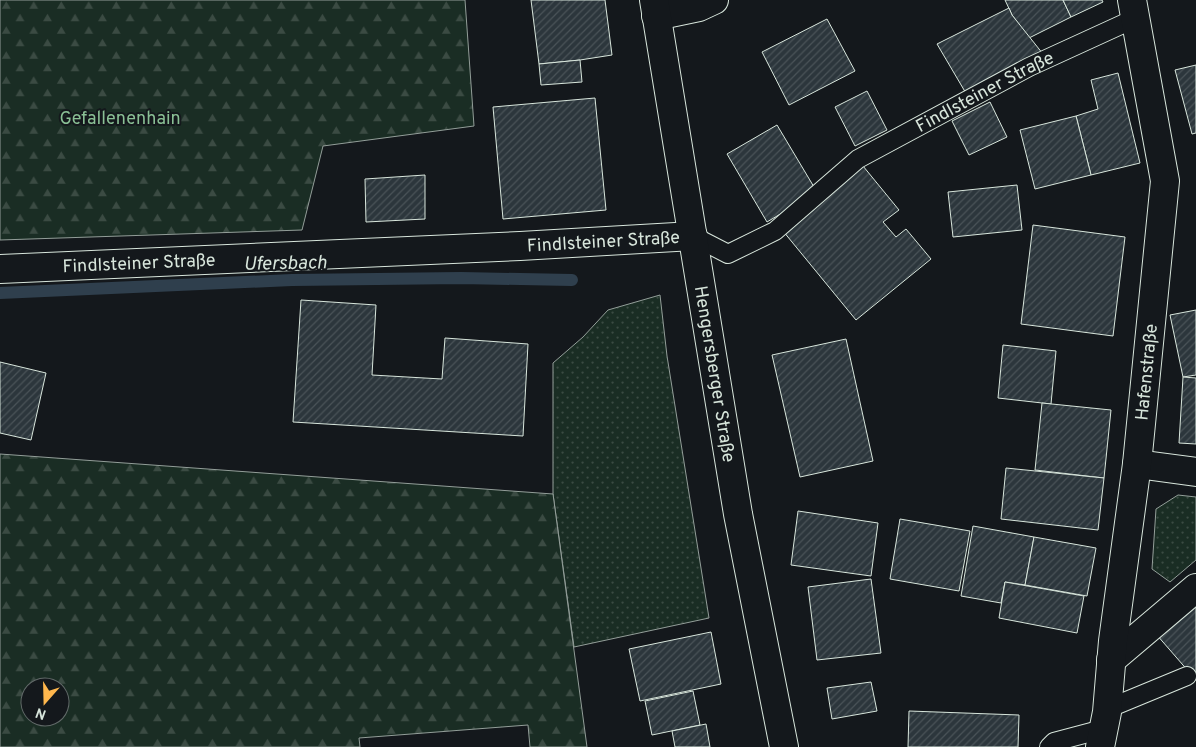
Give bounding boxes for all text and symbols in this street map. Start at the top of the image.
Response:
street label: Findlsteiner Straße [912,47,1058,139]
park label: Gefallenenhain [59,108,181,131]
street label: Findlsteiner Straße [526,227,681,259]
street label: Findlsteiner Straße [62,249,216,279]
water label: Ufersbach [243,251,328,277]
street label: Hengersberger Straße [688,284,739,464]
street label: Hafenstraße [1131,323,1164,422]
north arrow [20,677,70,727]
text: N [33,703,49,723]

